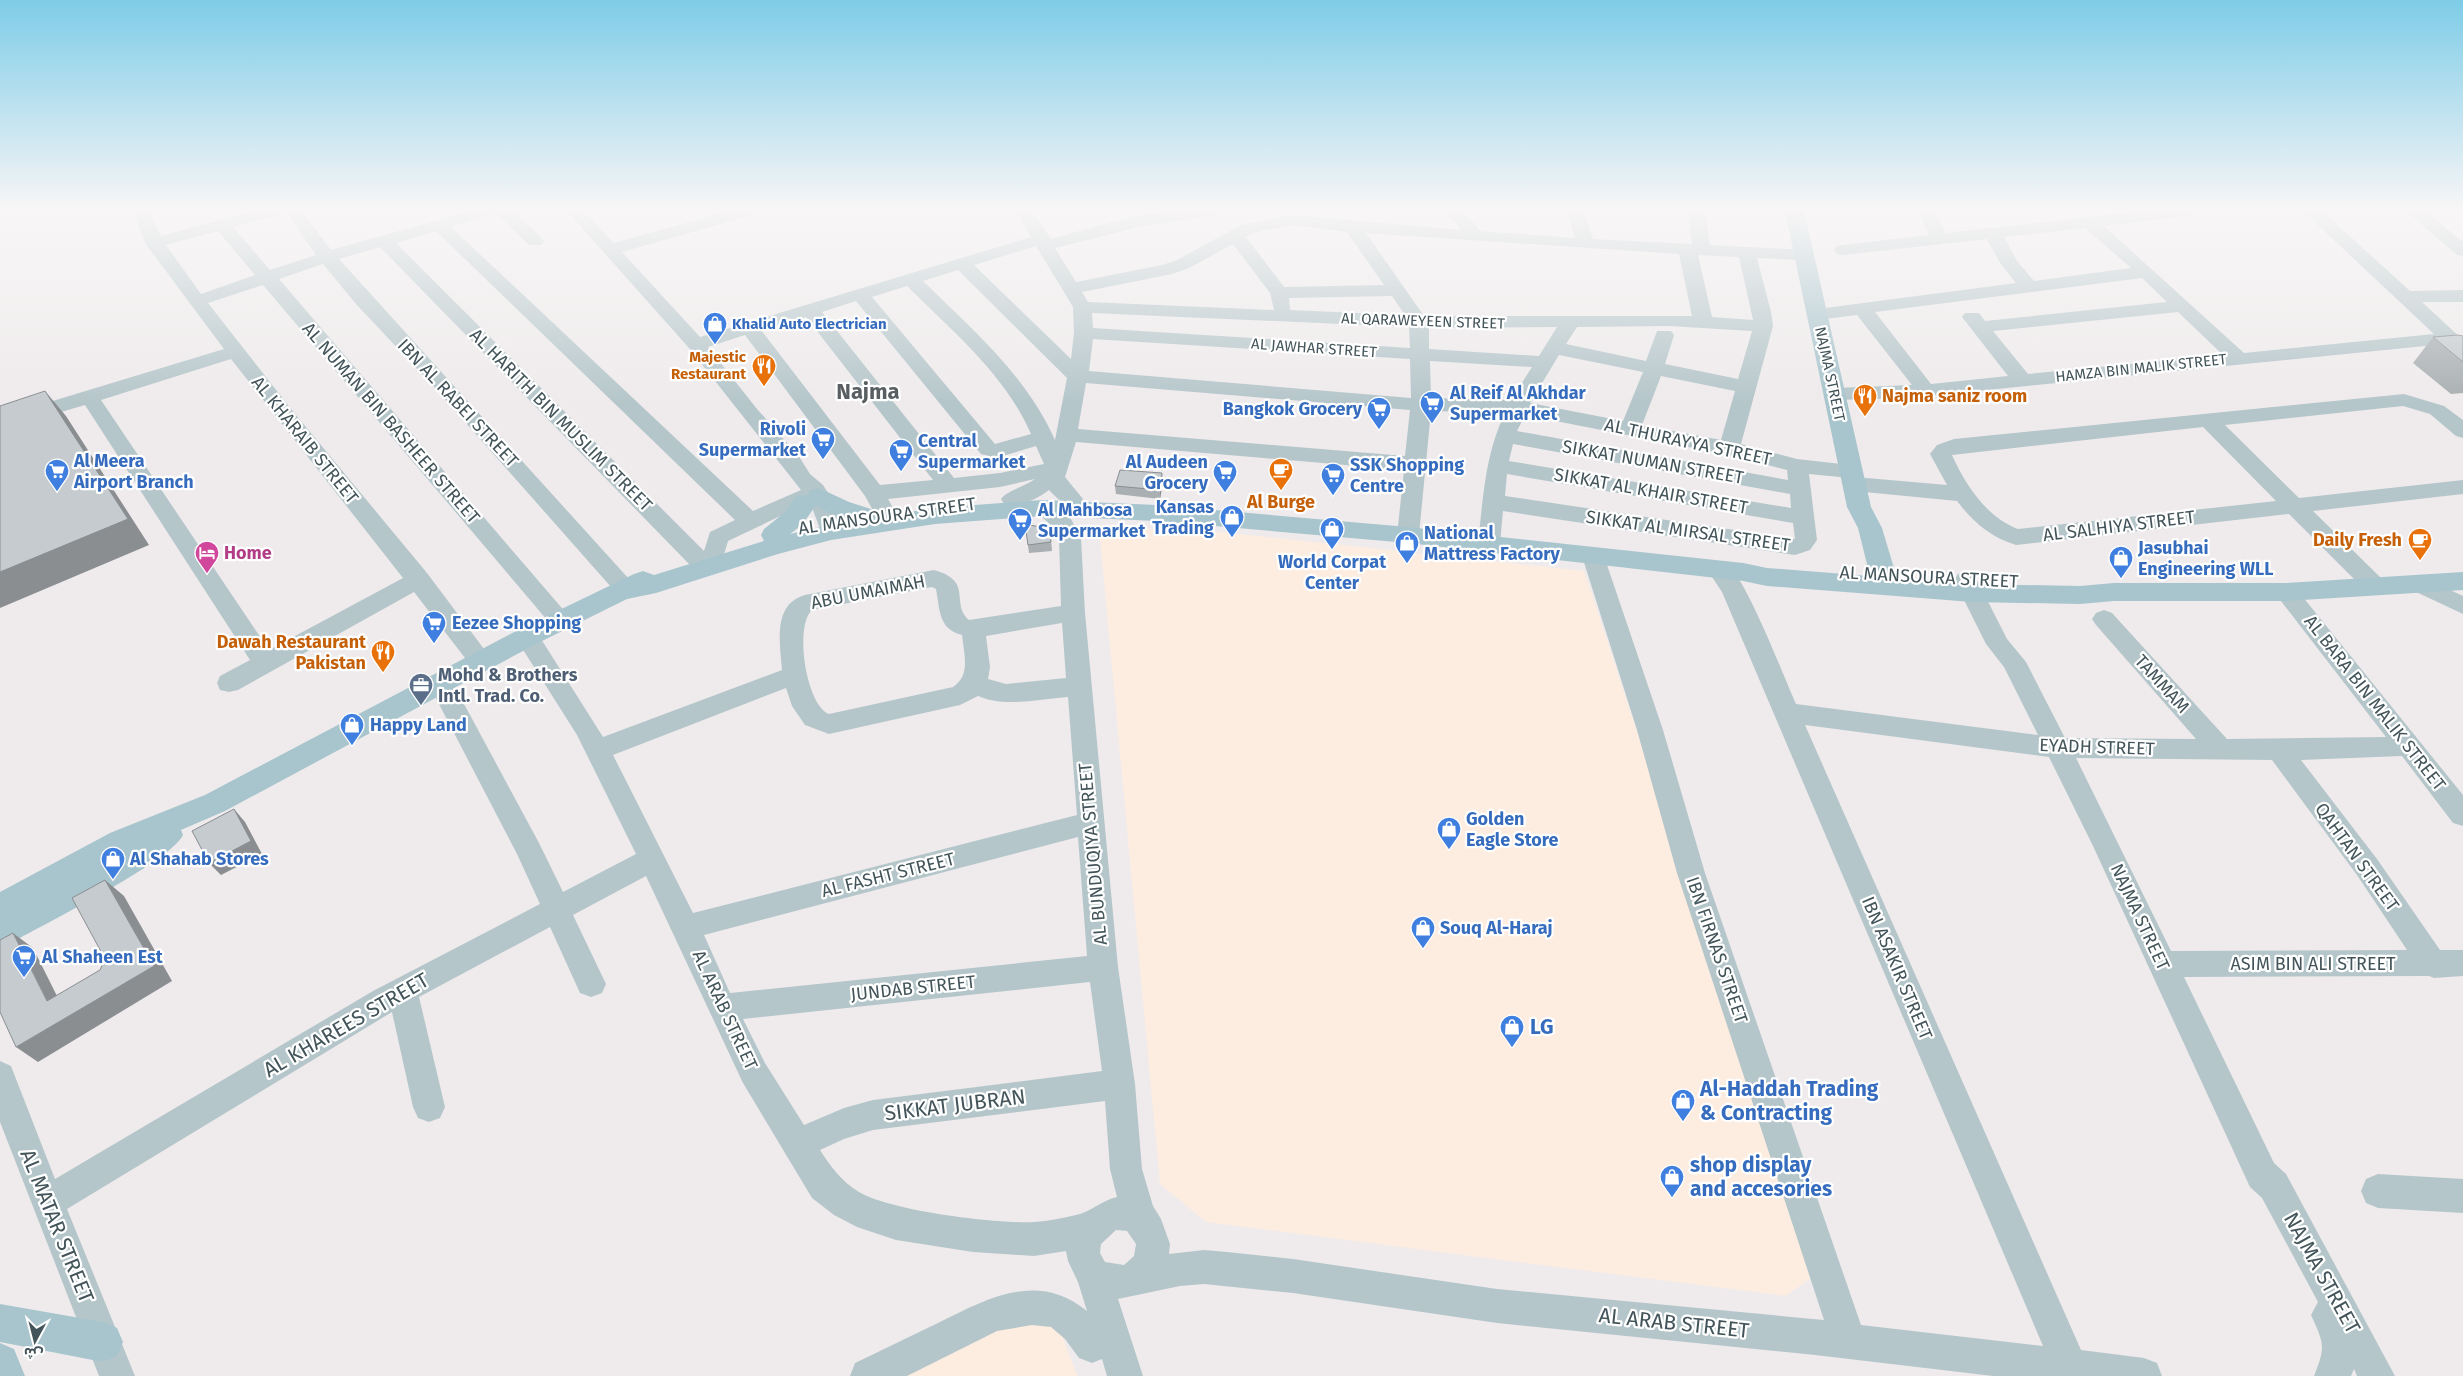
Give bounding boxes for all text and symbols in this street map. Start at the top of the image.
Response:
street label: AL QARAWEYEEN STREET [1341,309,1505,333]
shop icon: Khalid Auto Electrician [702,311,728,345]
place label: Khalid Auto Electrician [732,315,887,333]
street label: AL NUMAN BIN BASHEER STREET [298,318,485,529]
street label: AL HARITH BIN MUSLIM STREET [465,324,657,516]
street label: NAJMA STREET [1811,325,1849,423]
street label: IBN AL RABEI STREET [393,334,524,472]
street label: AL JAWHAR STREET [1251,335,1378,361]
place label: Majestic Restaurant [671,348,747,383]
street label: HAMZA BIN MALIK STREET [2054,350,2228,386]
restaurant icon: Majestic Restaurant [751,353,777,387]
street label: AL KHARAIB STREET [247,372,364,509]
district label: Najma [836,378,900,405]
place label: Al Reif Al Akhdar Supermarket [1449,382,1587,425]
restaurant icon: Najma saniz room [1852,383,1878,417]
place label: Najma saniz room [1882,385,2027,407]
supermarket icon: Al Reif Al Akhdar Supermarket [1419,390,1445,424]
supermarket icon: Bangkok Grocery [1366,396,1392,430]
place label: Bangkok Grocery [1223,398,1363,420]
street label: AL THURAYYA STREET [1603,414,1774,471]
place label: Rivoli Supermarket [699,418,807,461]
supermarket icon: Rivoli Supermarket [810,426,836,460]
place label: Central Supermarket [918,430,1026,473]
street label: SIKKAT NUMAN STREET [1561,435,1746,489]
supermarket icon: Central Supermarket [888,438,914,472]
place label: Al Meera Airport Branch [73,450,194,493]
place label: Al Audeen Grocery [1125,451,1209,494]
place label: SSK Shopping Centre [1350,454,1464,497]
cafe icon: Al Burge [1268,457,1294,491]
supermarket icon: Al Meera Airport Branch [44,458,70,492]
supermarket icon: Al Audeen Grocery [1212,459,1238,493]
supermarket icon: SSK Shopping Centre [1320,462,1346,496]
street label: SIKKAT AL KHAIR STREET [1552,463,1750,519]
place label: Al Burge [1246,491,1315,513]
street label: AL MANSOURA STREET [797,493,978,539]
place label: Kansas Trading [1152,496,1214,539]
place label: Al Mahbosa Supermarket [1037,499,1146,542]
shop icon: Kansas Trading [1219,504,1245,538]
street label: SIKKAT AL MIRSAL STREET [1585,506,1792,556]
street label: AL SALHIYA STREET [2042,506,2197,546]
supermarket icon: Al Mahbosa Supermarket [1007,507,1033,541]
shop icon: World Corpat Center [1319,516,1345,550]
place label: National Mattress Factory [1424,522,1561,565]
cafe icon: Daily Fresh [2407,527,2433,561]
place label: Daily Fresh [2313,529,2402,551]
shop icon: National Mattress Factory [1394,530,1420,564]
place label: Jasubhai Engineering WLL [2137,537,2274,580]
hotel icon: Home [194,540,220,574]
place label: Home [224,542,272,564]
shop icon: Jasubhai Engineering WLL [2108,545,2134,579]
place label: World Corpat Center [1278,551,1387,594]
street label: AL MANSOURA STREET [1839,561,2020,593]
street label: ABU UMAIMAH [809,570,927,614]
supermarket icon: Eezee Shopping [421,610,447,644]
street label: AL BARA BIN MALIK STREET [2300,611,2451,796]
place label: Eezee Shopping [452,612,581,634]
place label: Dawah Restaurant Pakistan [217,631,367,674]
restaurant icon: Dawah Restaurant Pakistan [370,639,396,673]
street label: TAMMAM [2130,650,2194,718]
place label: Mohd & Brothers Intl. Trad. Co. [438,664,578,707]
office icon: Mohd & Brothers Intl. Trad. Co. [408,672,434,706]
shop icon: Happy Land [339,712,365,746]
place label: Happy Land [370,714,467,736]
street label: EYADH STREET [2039,734,2156,760]
street label: AL BUNDUQIYA STREET [1074,761,1112,946]
street label: QAHTAN STREET [2310,798,2404,916]
place label: Golden Eagle Store [1466,808,1558,851]
shop icon: Golden Eagle Store [1436,816,1462,850]
shop icon: Al Shahab Stores [100,846,126,880]
place label: Al Shahab Stores [129,848,269,870]
street label: AL FASHT STREET [819,848,958,902]
street label: NAJMA STREET [2106,860,2175,975]
street label: IBN FIRNAS STREET [1682,874,1753,1027]
street label: IBN ASAKIR STREET [1857,893,1937,1044]
shop icon: Souq Al-Haraj [1410,915,1436,949]
place label: Souq Al-Haraj [1440,917,1552,939]
supermarket icon: Al Shaheen Est [11,944,37,978]
place label: Al Shaheen Est [41,946,164,968]
street label: AL ARAB STREET [688,947,763,1074]
street label: ASIM BIN ALI STREET [2230,953,2396,975]
street label: AL KHAREES STREET [259,967,433,1083]
street label: JUNDAB STREET [850,970,977,1005]
shop icon: LG [1499,1014,1525,1048]
place label: LG [1530,1014,1553,1040]
place label: Al-Haddah Trading & Contracting [1699,1076,1879,1126]
street label: SIKKAT JUBRAN [883,1083,1027,1127]
shop icon: Al-Haddah Trading & Contracting [1670,1088,1696,1122]
street label: AL MATAR STREET [14,1145,100,1307]
place label: shop display and accesories [1690,1152,1832,1202]
shop icon: shop display and accesories [1659,1164,1685,1198]
street label: NAJMA STREET [2278,1208,2366,1338]
street label: AL ARAB STREET [1598,1302,1751,1344]
north arrow [10,1316,60,1366]
text: ش [23,1344,44,1363]

